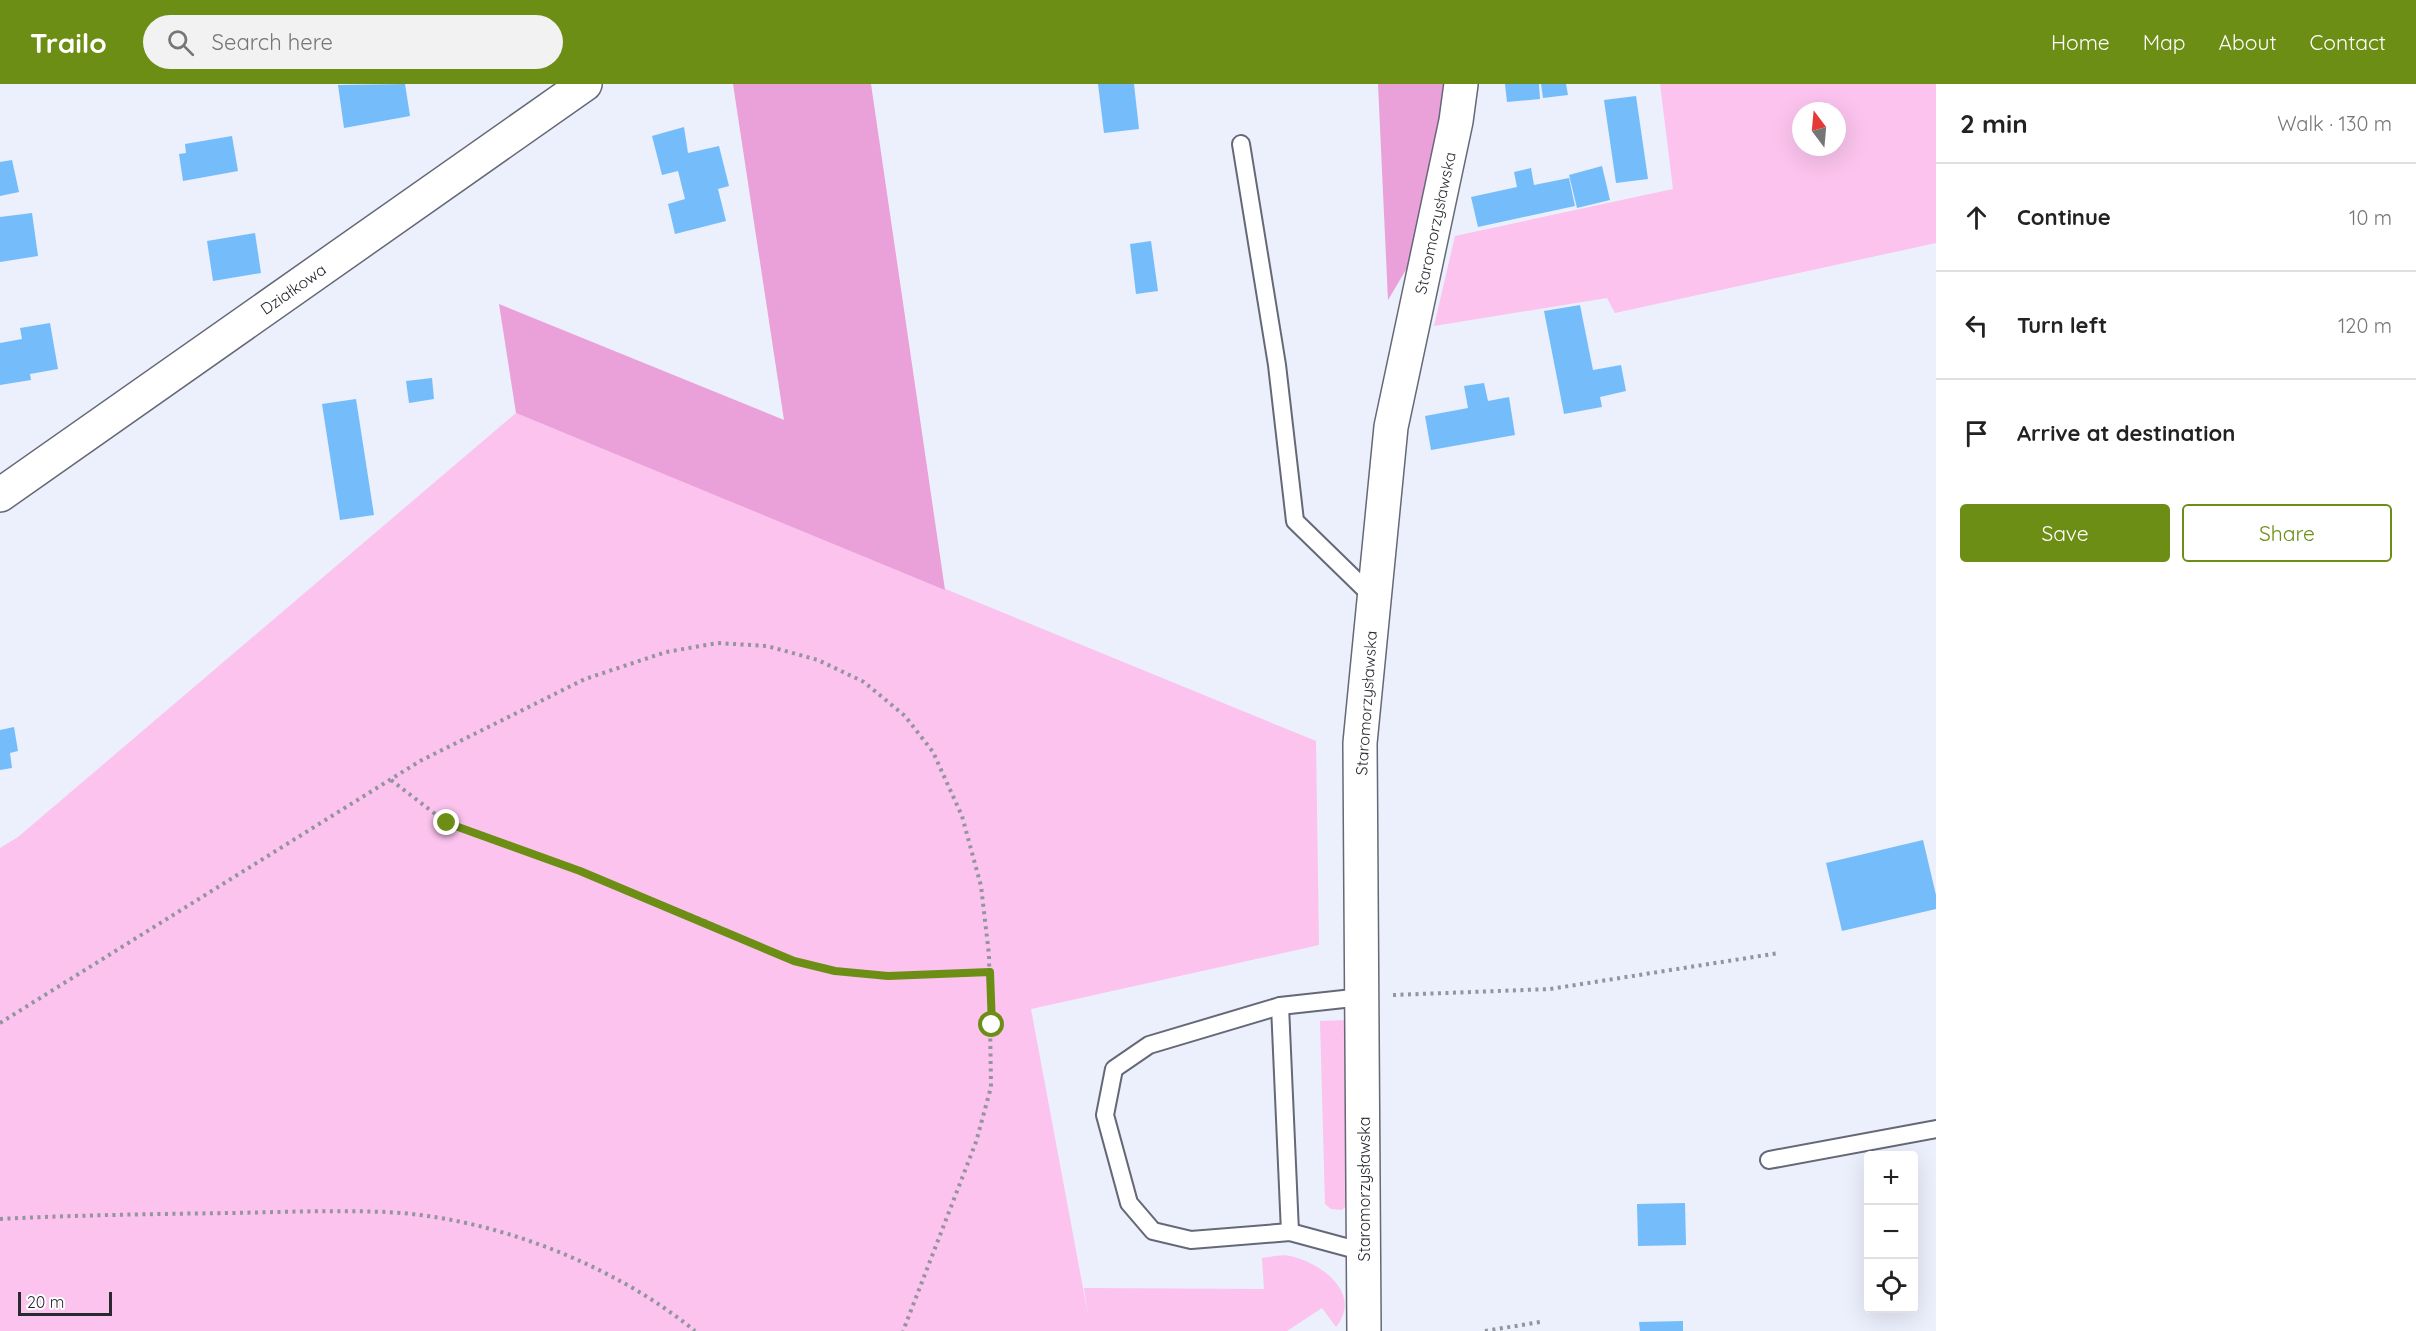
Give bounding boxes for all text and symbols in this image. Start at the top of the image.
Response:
search box [143,15,563,69]
text: Trailo [30,25,107,60]
icon: search [164,26,197,59]
text: Search here [212,28,333,56]
text: Home [2051,29,2110,55]
text: Map [2143,29,2186,55]
text: About [2219,29,2277,55]
text: Contact [2310,29,2386,55]
north arrow [1792,102,1846,156]
text: 2 min [1960,107,2028,140]
text: Walk · 130 m [2277,111,2392,136]
street label: Staromorzysławska [1410,150,1460,296]
icon: ahead [1960,201,1993,234]
text: Continue [2017,203,2111,231]
text: 10 m [2349,205,2392,230]
street label: Działkowa [256,259,330,319]
icon: left [1960,309,1993,342]
text: Turn left [2017,311,2107,339]
text: 120 m [2338,313,2392,338]
icon: arrive [1960,417,1993,450]
text: Arrive at destination [2017,419,2235,447]
button: Save [1960,504,2170,562]
button: Share [2182,504,2392,562]
street label: Staromorzysławska [1351,630,1381,776]
route end [433,809,459,835]
route start [978,1011,1004,1037]
street label: Staromorzysławska [1354,1116,1374,1262]
map controls [1864,1151,1918,1313]
button: + [1864,1151,1918,1205]
button: − [1864,1205,1918,1259]
button: locate [1864,1259,1918,1313]
scale bar [18,1289,112,1316]
text: 20 m [27,1292,64,1312]

